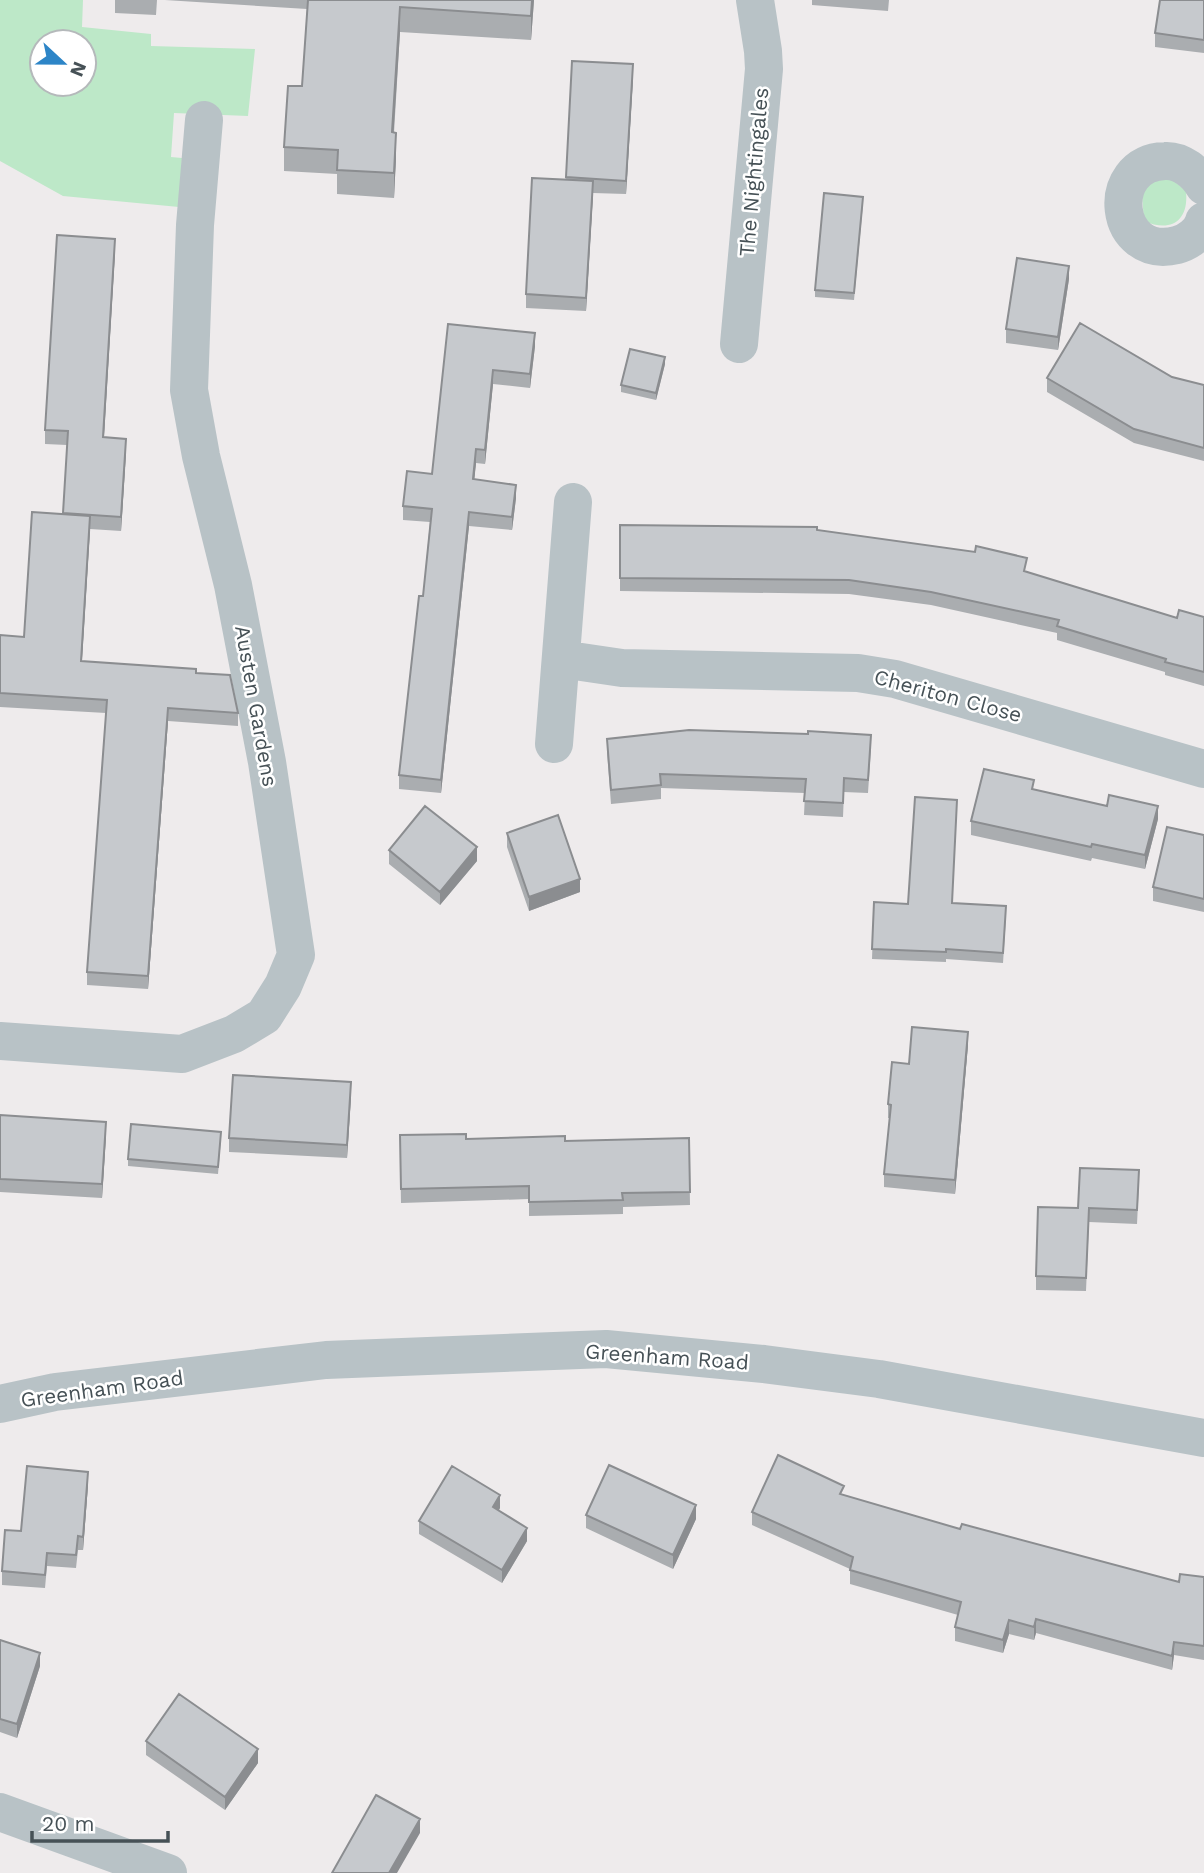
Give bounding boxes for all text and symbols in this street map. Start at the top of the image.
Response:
north arrow [28,28,98,98]
text: N [65,58,92,80]
street label: The Nightingales [734,86,773,258]
street label: Austen Gardens [230,623,283,789]
street label: Cheriton Close [872,664,1025,727]
street label: Greenham Road [584,1338,750,1375]
street label: Greenham Road [19,1365,185,1412]
scale bar [32,1800,168,1844]
text: 20 m [42,1811,94,1836]

